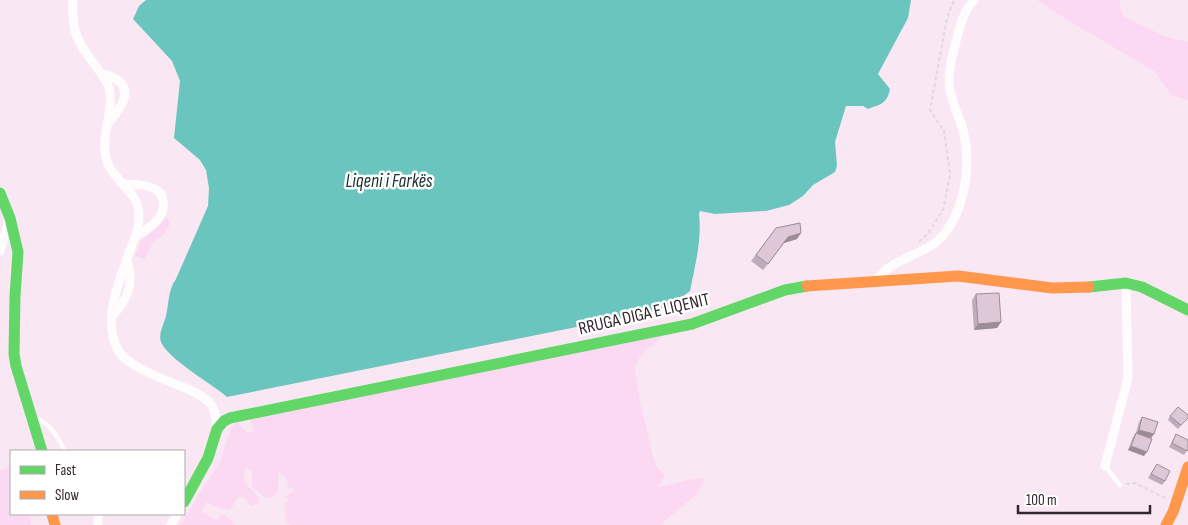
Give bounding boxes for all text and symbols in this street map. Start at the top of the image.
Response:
water label: Liqeni i Farkës [345,170,433,193]
street label: RRUGA DIGA E LIQENIT [576,289,712,339]
legend [10,450,185,515]
text: Fast [55,461,77,480]
scale bar [1018,482,1150,514]
text: Slow [55,486,79,505]
text: 100 m [1026,491,1057,510]

